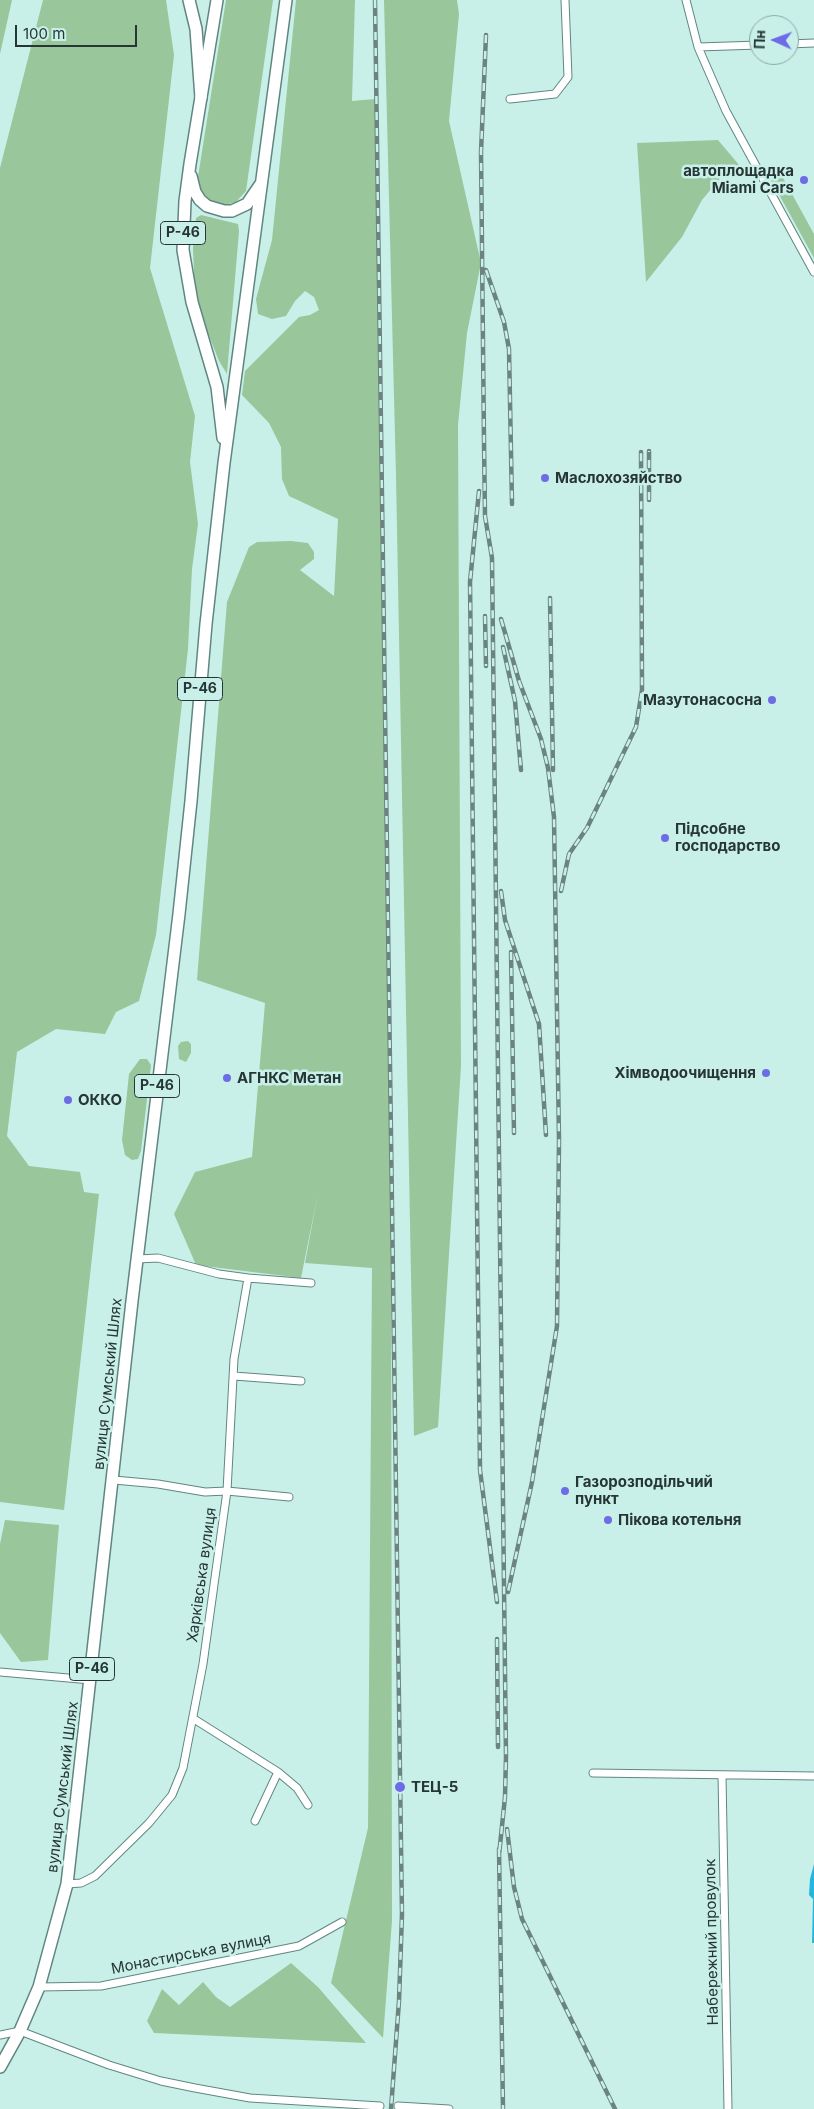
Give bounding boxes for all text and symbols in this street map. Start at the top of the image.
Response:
scale bar [18,15,140,47]
north arrow [749,15,799,65]
text: 100 m [23,24,65,43]
text: Пн [751,30,768,49]
place label: автоплощадка Miami Cars [683,162,794,197]
marker: автоплощадка Miami Cars [798,174,810,186]
road number: Р-46 [160,222,206,244]
place label: Маслохозяйство [555,469,682,487]
marker: Маслохозяйство [539,472,551,484]
road number: Р-46 [178,678,222,701]
place label: Мазутонасосна [643,691,762,709]
marker: Мазутонасосна [766,694,778,706]
place label: Підсобне господарство [675,820,780,855]
marker: Підсобне господарство [659,832,671,844]
place label: Хімводоочищення [614,1064,756,1082]
marker: Хімводоочищення [760,1067,772,1079]
place label: АГНКС Метан [237,1069,341,1087]
marker: АГНКС Метан [221,1072,233,1084]
road number: Р-46 [134,1074,180,1098]
place label: ОККО [78,1091,122,1109]
marker: ОККО [62,1094,74,1106]
street label: вулиця Сумський Шлях [90,1297,126,1471]
place label: Газорозподільчий пункт [575,1473,713,1508]
marker: Газорозподільчий пункт [559,1485,571,1497]
street label: Харківська вулиця [184,1506,220,1644]
place label: Пікова котельня [618,1511,742,1529]
marker: Пікова котельня [602,1514,614,1526]
road number: Р-46 [70,1658,114,1680]
street label: вулиця Сумський Шлях [44,1700,82,1874]
place label: ТЕЦ-5 [411,1778,458,1796]
marker: ТЕЦ-5 [393,1780,407,1794]
street label: Набережний провулок [702,1858,722,2026]
street label: Монастирська вулиця [110,1930,272,1978]

